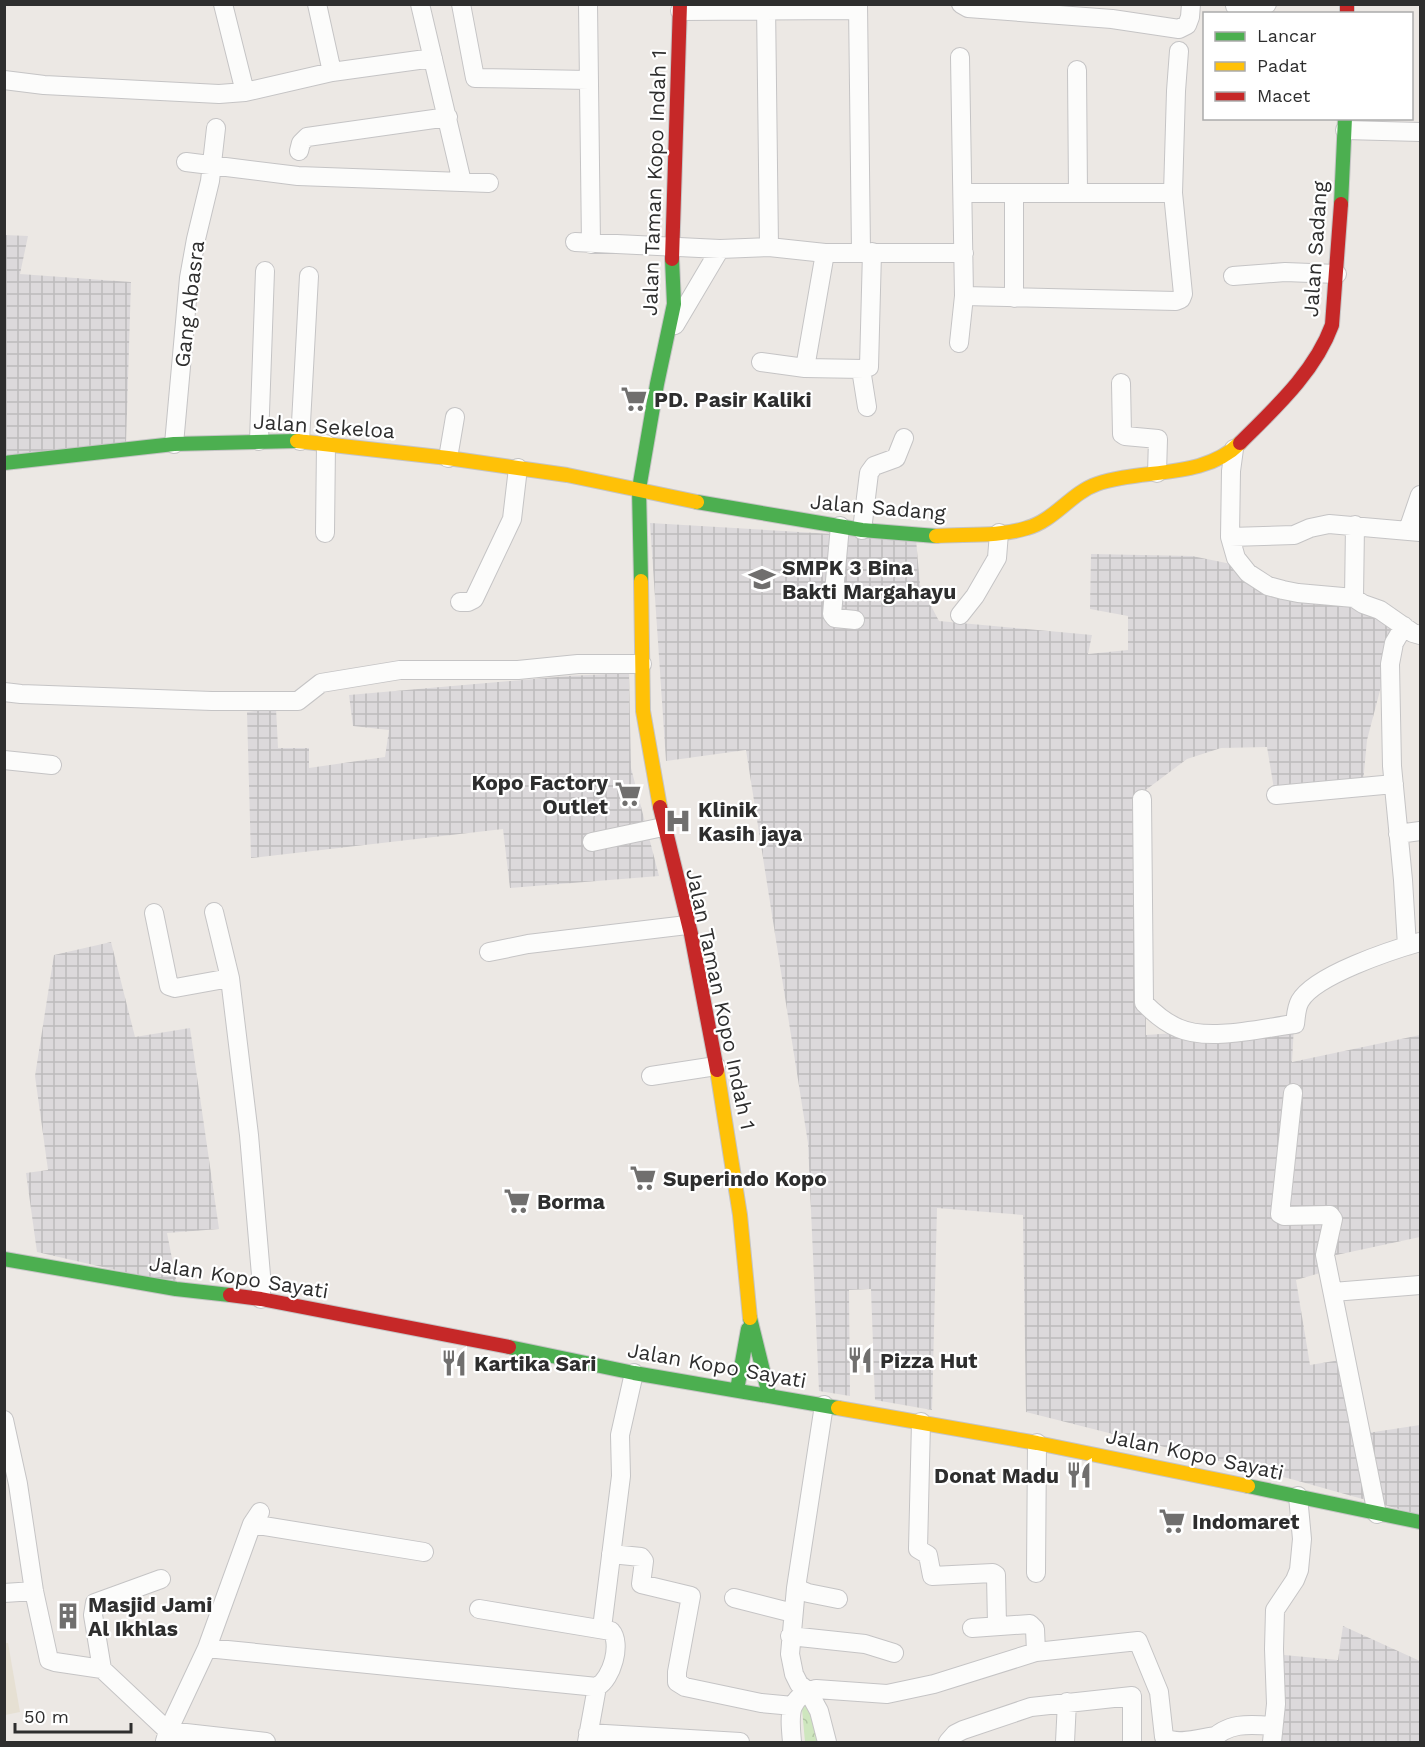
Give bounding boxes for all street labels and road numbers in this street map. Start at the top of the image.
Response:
street label: Jalan Taman Kopo Indah 1 [637,49,671,317]
street label: Jalan Sadang [1298,179,1332,318]
street label: Gang Abasra [169,239,209,369]
street label: Jalan Sekeloa [252,409,396,443]
street label: Jalan Sadang [809,489,948,525]
street label: Jalan Taman Kopo Indah 1 [681,866,761,1132]
street label: Jalan Kopo Sayati [148,1250,330,1304]
street label: Jalan Kopo Sayati [626,1337,808,1393]
street label: Jalan Kopo Sayati [1104,1423,1286,1485]

